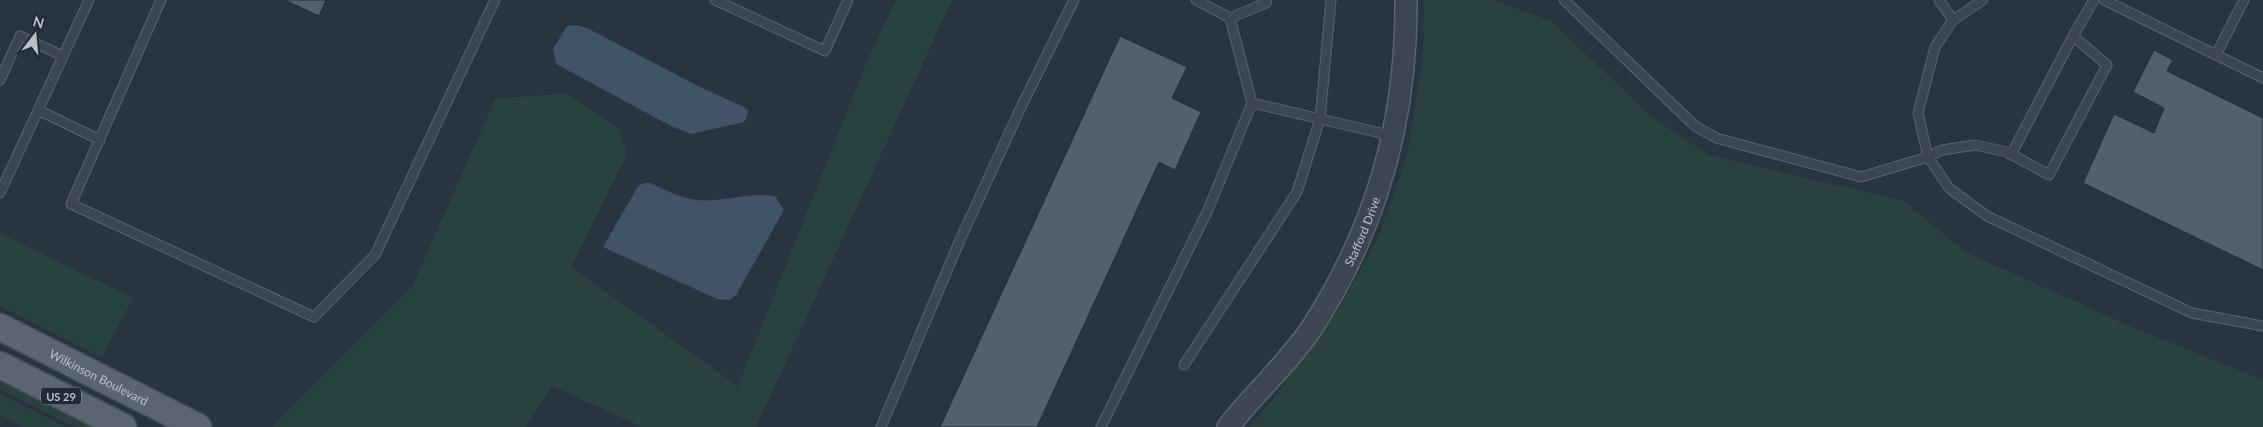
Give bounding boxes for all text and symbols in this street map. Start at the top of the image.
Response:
north arrow [10,10,60,60]
text: N [31,12,46,32]
street label: Stafford Drive [1341,195,1383,268]
street label: Wilkinson Boulevard [47,346,151,408]
road number: US 29 [41,388,81,404]

